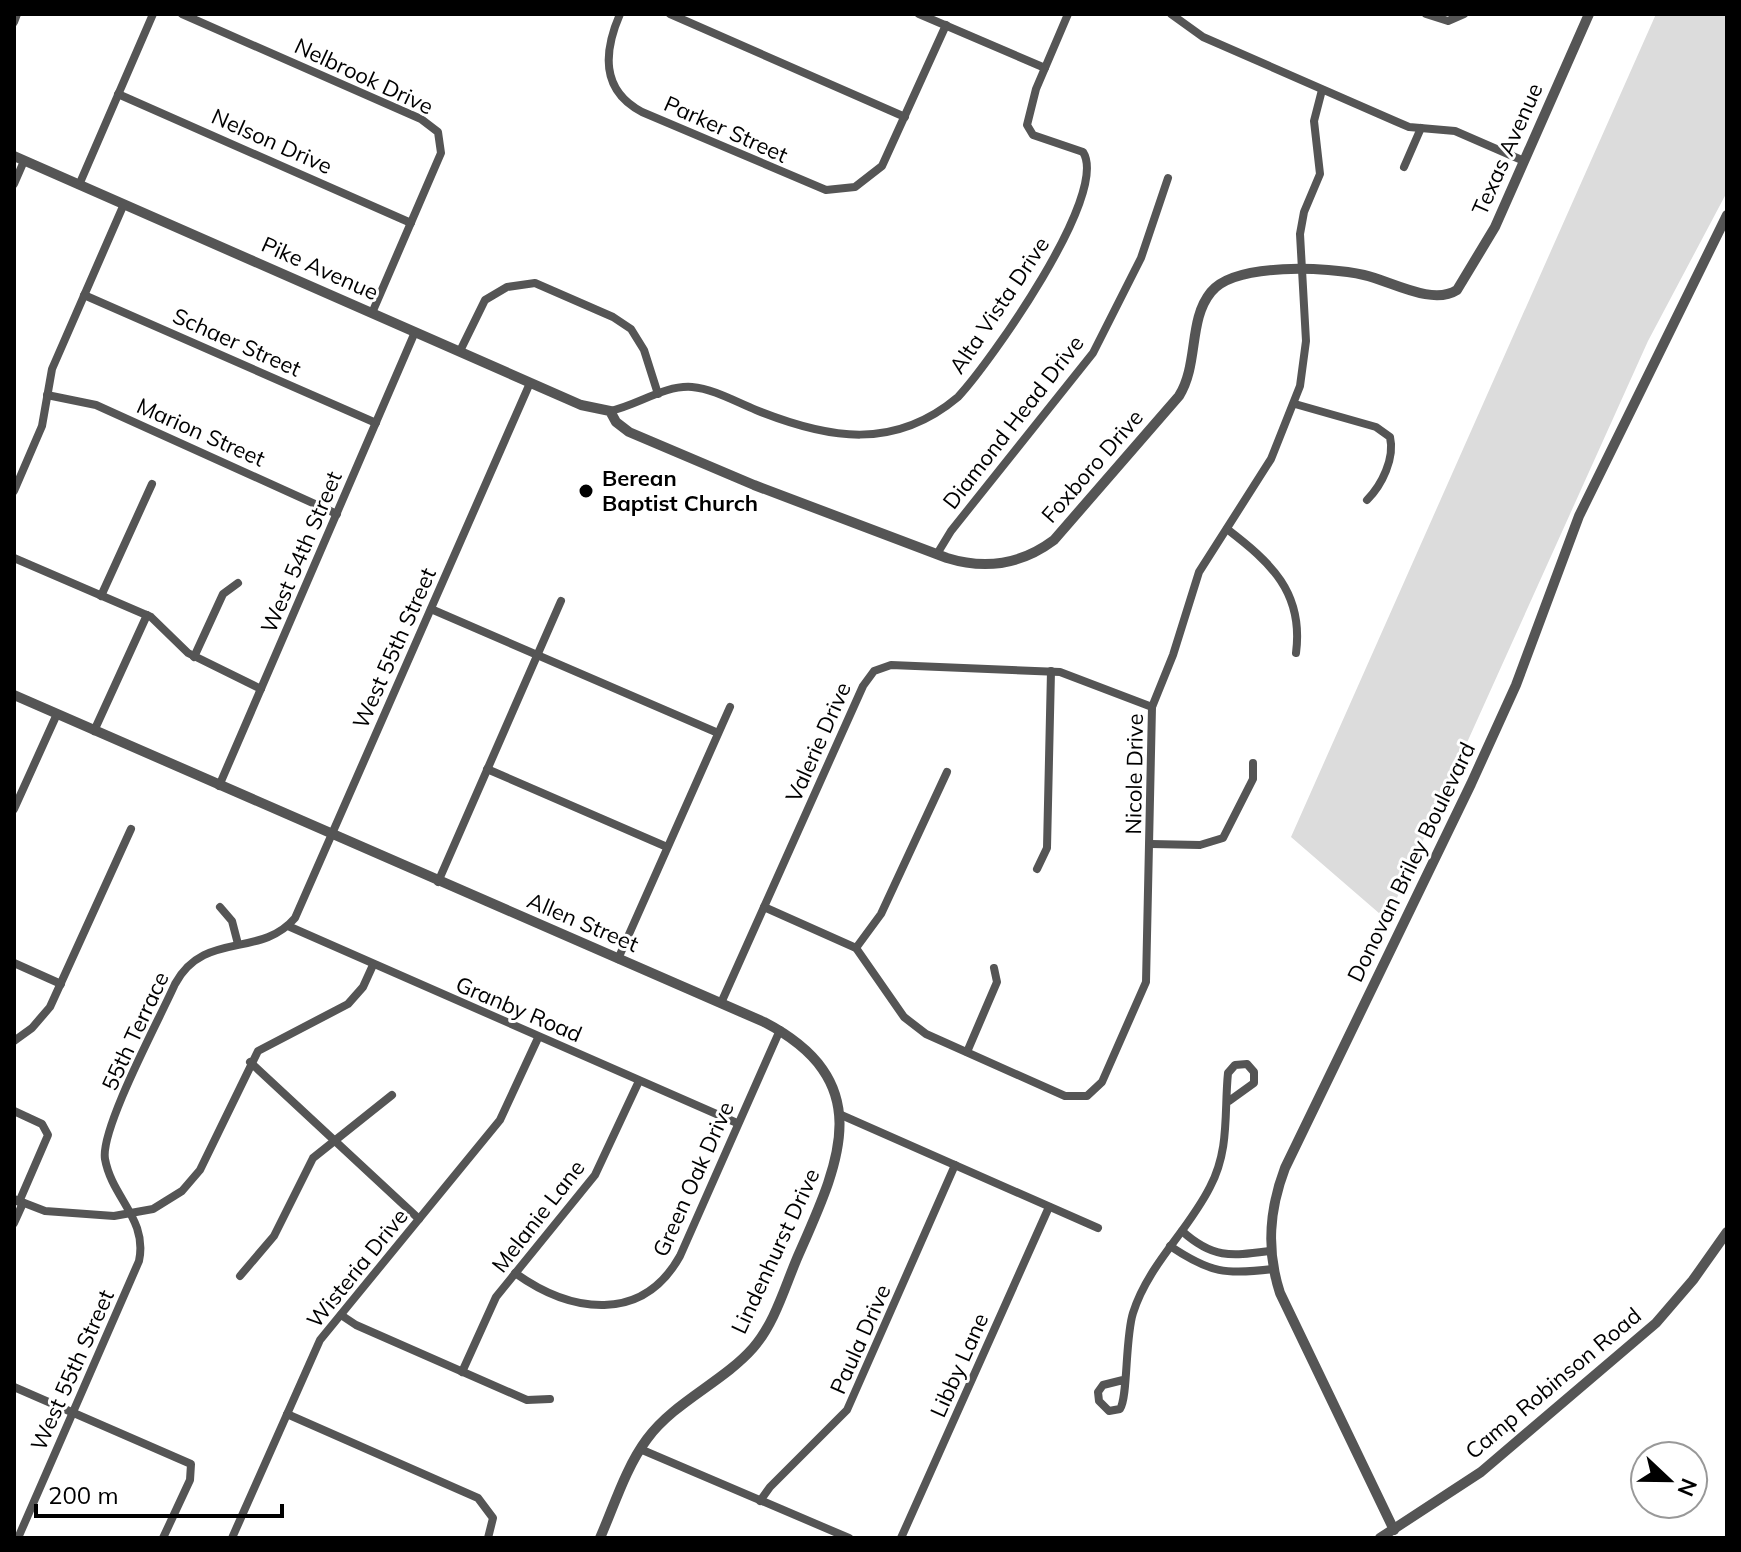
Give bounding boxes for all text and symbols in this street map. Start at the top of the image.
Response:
street label: Nelbrook Drive [290,32,438,120]
street label: Texas Avenue [1465,79,1549,219]
street label: Parker Street [660,89,793,169]
street label: Nelson Drive [207,102,337,180]
street label: Pike Avenue [257,230,383,306]
street label: Alta Vista Drive [943,231,1055,379]
street label: Schaer Street [169,301,306,383]
street label: Diamond Head Drive [936,330,1090,514]
street label: Marion Street [133,391,270,473]
street label: Foxboro Drive [1035,404,1149,528]
place label: Berean Baptist Church [602,464,758,517]
street label: West 54th Street [254,467,348,637]
marker: Berean Baptist Church [577,482,595,500]
street label: West 55th Street [346,563,442,733]
street label: Valerie Drive [779,678,857,806]
street label: Nicole Drive [1119,713,1149,835]
street label: Donovan Briley Boulevard [1341,738,1481,986]
street label: Allen Street [523,886,643,958]
street label: 55th Terrace [95,967,175,1095]
street label: Granby Road [452,970,586,1048]
street label: Green Oak Drive [646,1097,740,1261]
street label: Melanie Lane [485,1154,591,1278]
street label: Lindenhurst Drive [724,1164,826,1338]
street label: Wisteria Drive [300,1203,414,1333]
street label: Paula Drive [823,1280,897,1398]
street label: West 55th Street [24,1285,120,1455]
street label: Camp Robinson Road [1459,1301,1647,1465]
street label: Libby Lane [924,1309,994,1421]
north arrow [1629,1440,1709,1520]
scale bar [36,1468,282,1518]
text: N [1671,1475,1704,1500]
text: 200 m [48,1480,119,1510]

